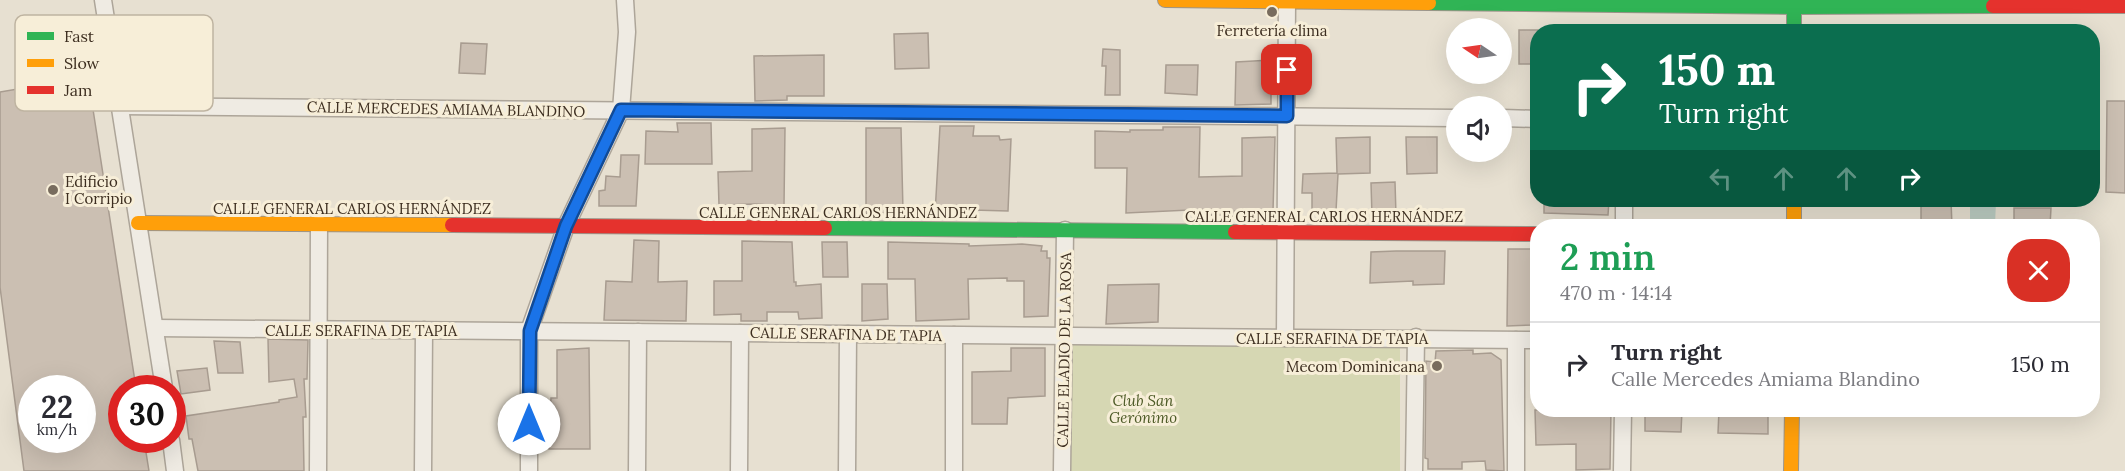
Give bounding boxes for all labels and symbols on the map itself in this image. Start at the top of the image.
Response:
marker: Ferretería clima [1265,5,1279,19]
legend [15,15,213,111]
north arrow [1446,18,1512,84]
place label: Ferretería clima [1217,21,1328,40]
text: Fast [64,26,95,46]
pin [1261,44,1312,95]
text: Slow [64,53,100,73]
text: Jam [63,80,92,100]
street label: CALLE MERCEDES AMIAMA BLANDINO [307,97,585,121]
place label: Edificio I Corripio [65,172,133,208]
marker: Edificio I Corripio [46,183,60,197]
street label: CALLE GENERAL CARLOS HERNÁNDEZ [213,199,491,218]
street label: CALLE GENERAL CARLOS HERNÁNDEZ [699,203,977,222]
street label: CALLE GENERAL CARLOS HERNÁNDEZ [1185,207,1463,226]
street label: CALLE ELADIO DE LA ROSA [1053,251,1075,448]
street label: CALLE SERAFINA DE TAPIA [265,321,458,340]
street label: CALLE SERAFINA DE TAPIA [750,323,943,345]
street label: CALLE SERAFINA DE TAPIA [1236,329,1429,348]
place label: Mecom Dominicana [1286,357,1425,376]
marker: Mecom Dominicana [1430,359,1444,373]
speed limit sign: 30 [108,375,186,453]
park label: Club San Gerónimo [1109,391,1177,427]
position arrow [497,392,561,456]

